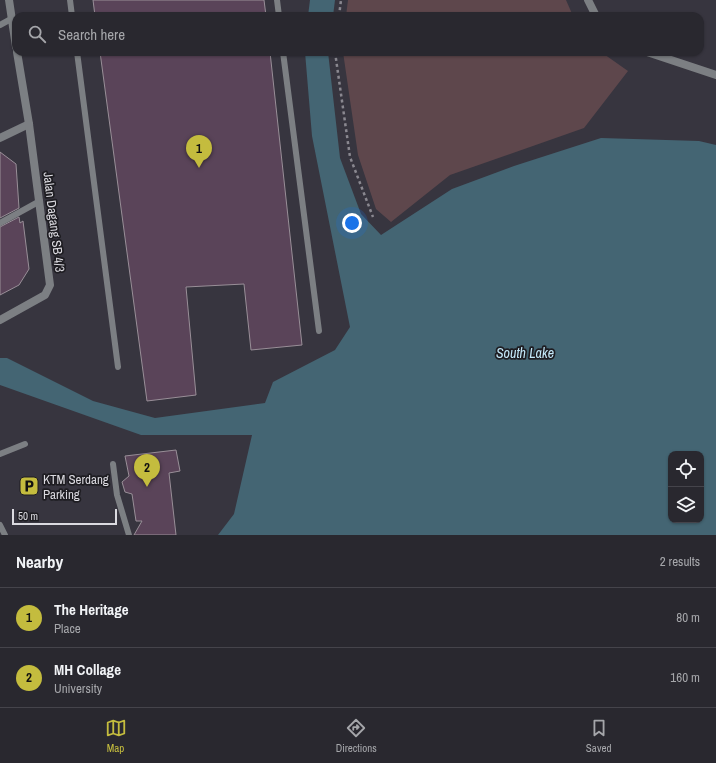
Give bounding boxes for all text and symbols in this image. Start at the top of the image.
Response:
search box [12,12,704,56]
icon: search [26,23,48,45]
text: Search here [58,24,125,45]
pin: 1 [186,135,212,168]
street label: Jalan Dagang SB 4/3 [39,171,69,273]
your location [342,213,362,233]
water label: South Lake [496,344,554,362]
map controls [668,451,704,523]
button: locate [668,451,704,487]
pin: 2 [134,454,160,487]
place label: KTM Serdang Parking [43,471,109,503]
parking icon: KTM Serdang Parking [18,475,40,497]
button: layers [668,487,704,523]
scale bar [12,507,117,526]
text: 50 m [18,509,38,523]
text: Nearby [16,550,63,573]
text: 2 results [660,553,700,570]
text: The Heritage [54,599,129,620]
text: 1 [26,609,32,626]
text: 80 m [676,609,700,626]
text: Place [54,620,81,637]
text: MH Collage [54,659,121,680]
text: 2 [26,669,32,686]
text: 160 m [670,669,700,686]
text: University [54,680,102,697]
tab: Map [105,717,127,755]
tab: Directions [336,717,377,755]
tab: Saved [586,717,611,755]

